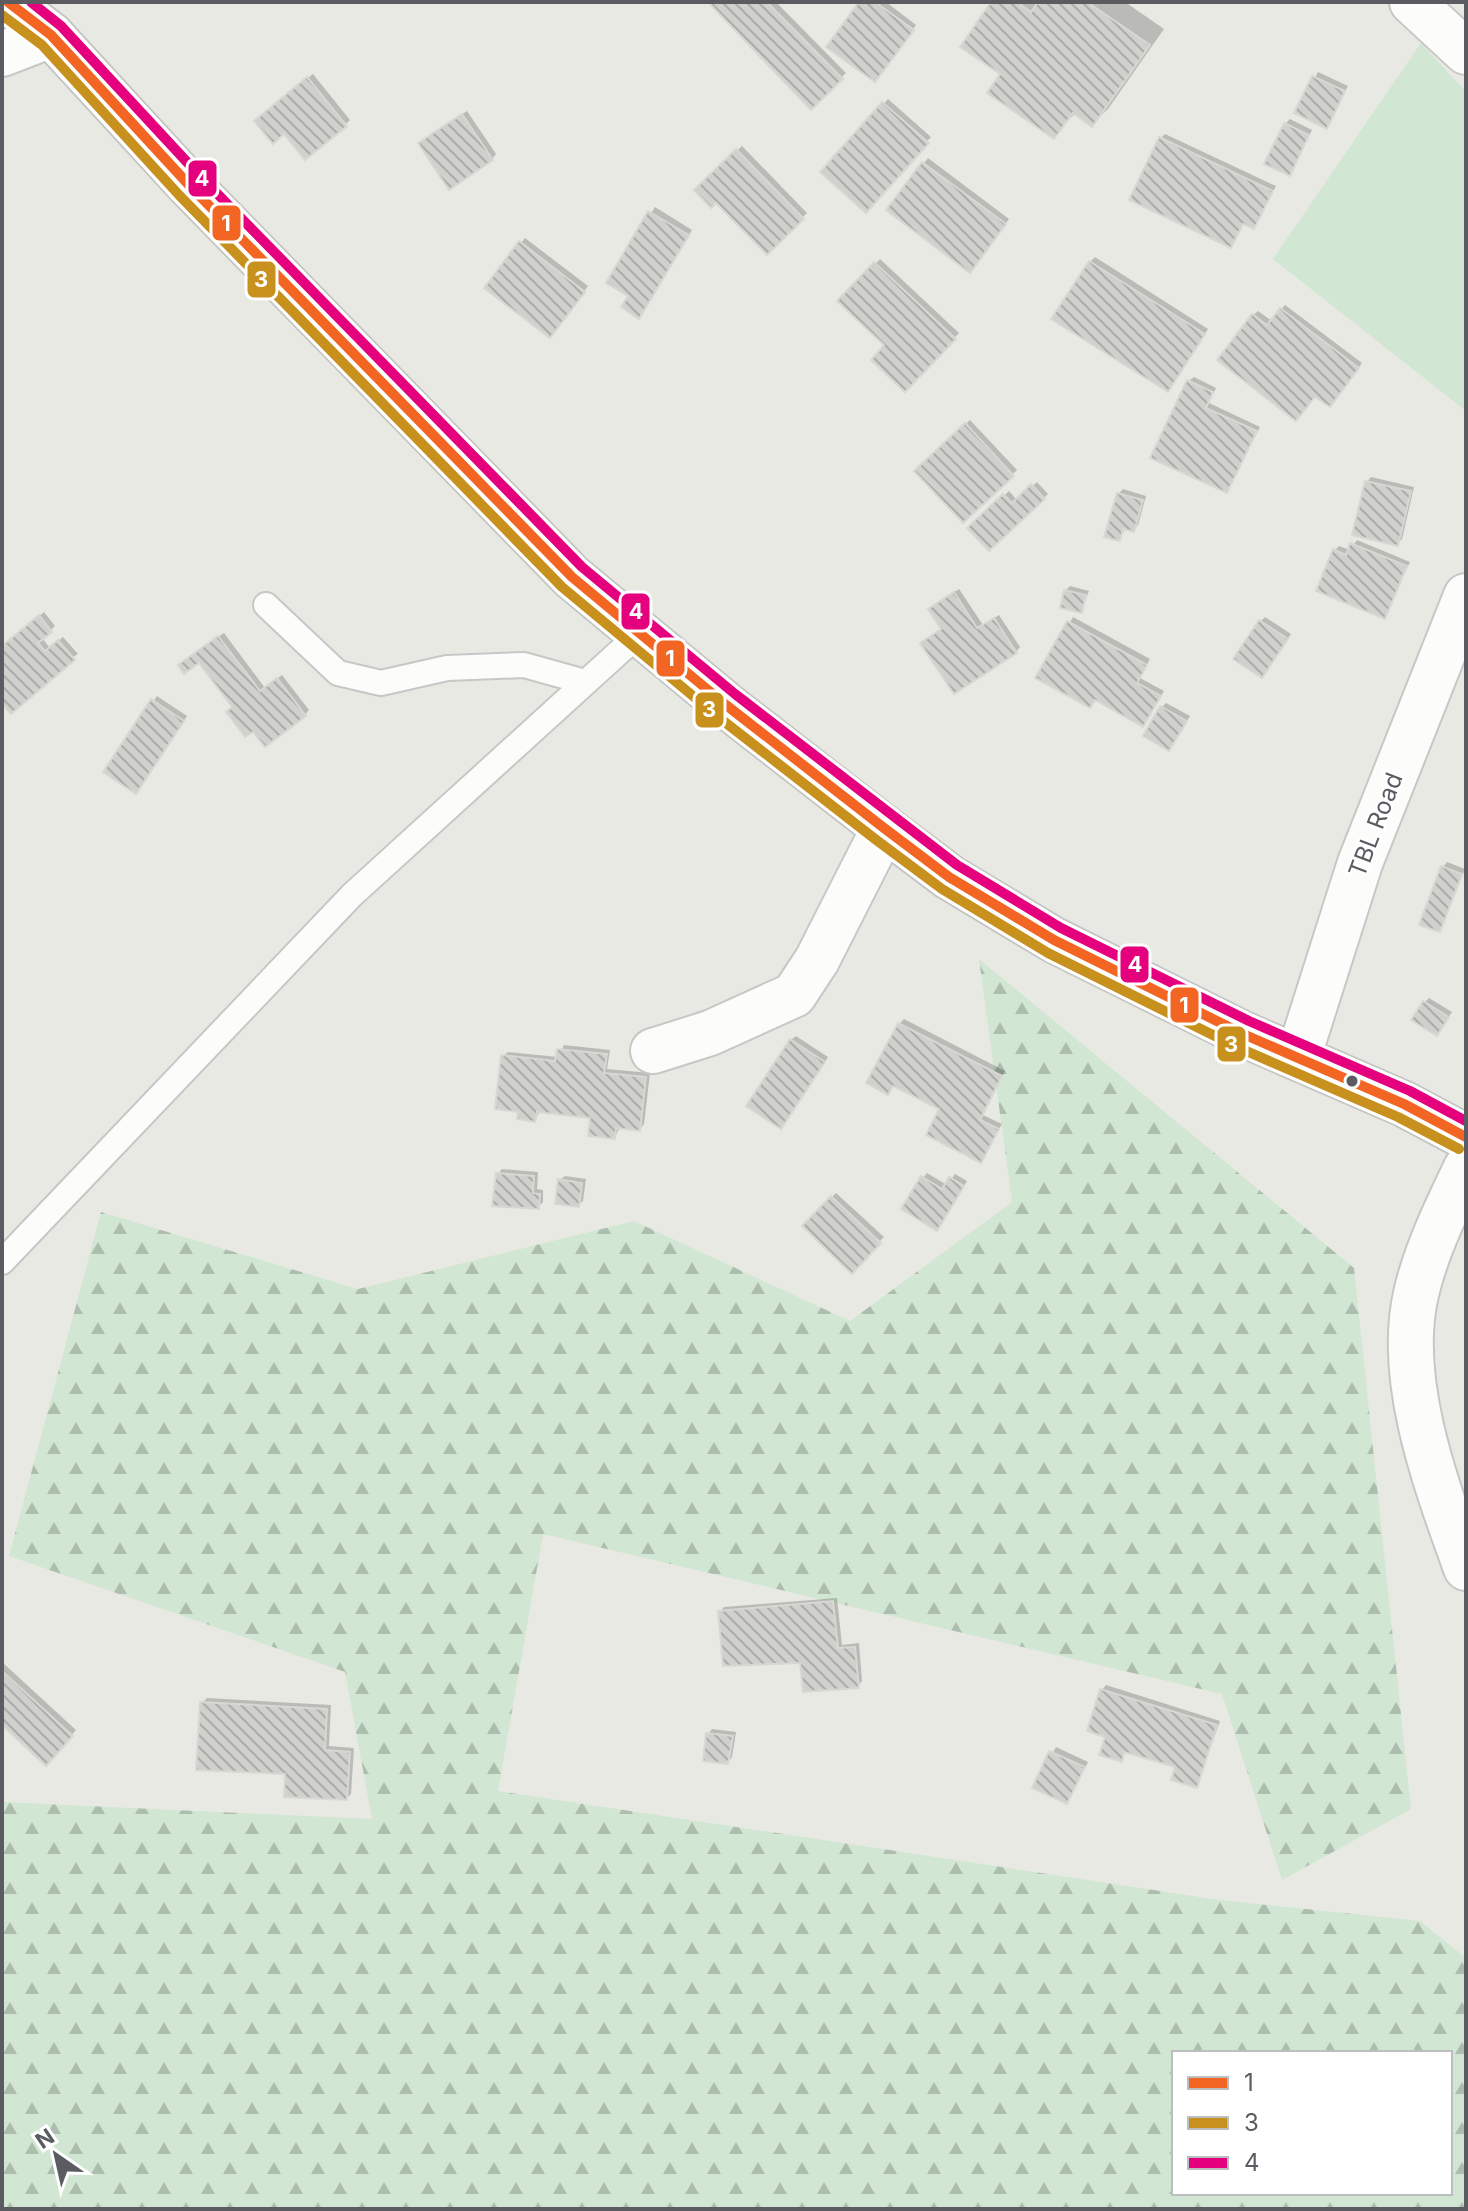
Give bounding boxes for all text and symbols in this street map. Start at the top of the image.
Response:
line badge: 4 [187,159,218,198]
text: 4 [195,165,209,191]
line badge: 1 [211,204,242,242]
text: 1 [221,210,231,236]
line badge: 3 [246,260,277,299]
text: 3 [254,266,268,292]
line badge: 4 [620,592,651,631]
text: 4 [629,598,643,624]
line badge: 1 [655,639,686,678]
text: 1 [665,645,675,671]
line badge: 3 [694,691,725,729]
text: 3 [702,696,716,722]
street label: TBL Road [1342,769,1409,881]
line badge: 4 [1119,945,1150,984]
text: 4 [1128,951,1142,977]
line badge: 1 [1169,986,1200,1024]
text: 1 [1179,992,1189,1018]
line badge: 3 [1216,1025,1247,1063]
text: 3 [1224,1031,1238,1057]
unlabelled marker [1344,1073,1360,1089]
legend [1172,2051,1452,2195]
text: 1 [1244,2068,1254,2097]
text: 3 [1244,2108,1259,2137]
north arrow [16,2115,96,2195]
text: N [31,2123,59,2154]
text: 4 [1244,2148,1260,2177]

